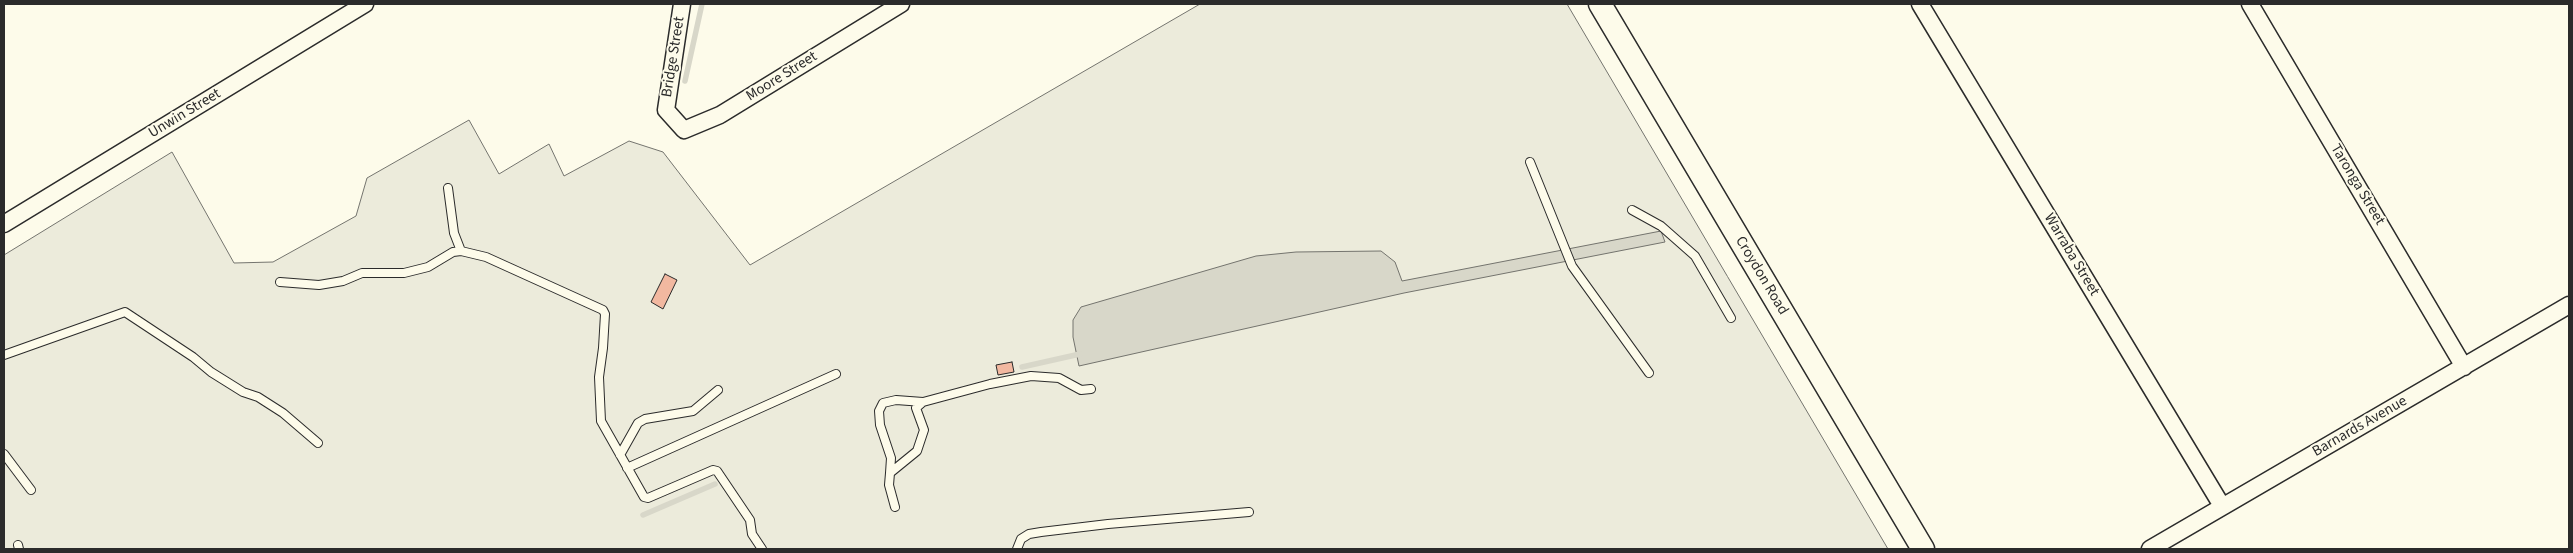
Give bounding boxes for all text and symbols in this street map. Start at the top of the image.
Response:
street label: Bridge Street [659,15,689,99]
street label: Moore Street [743,48,821,106]
street label: Unwin Street [146,85,224,143]
street label: Taronga Street [2326,141,2388,229]
street label: Warraba Street [2039,211,2103,299]
street label: Croydon Road [1730,233,1792,319]
street label: Barnards Avenue [2309,393,2411,461]

